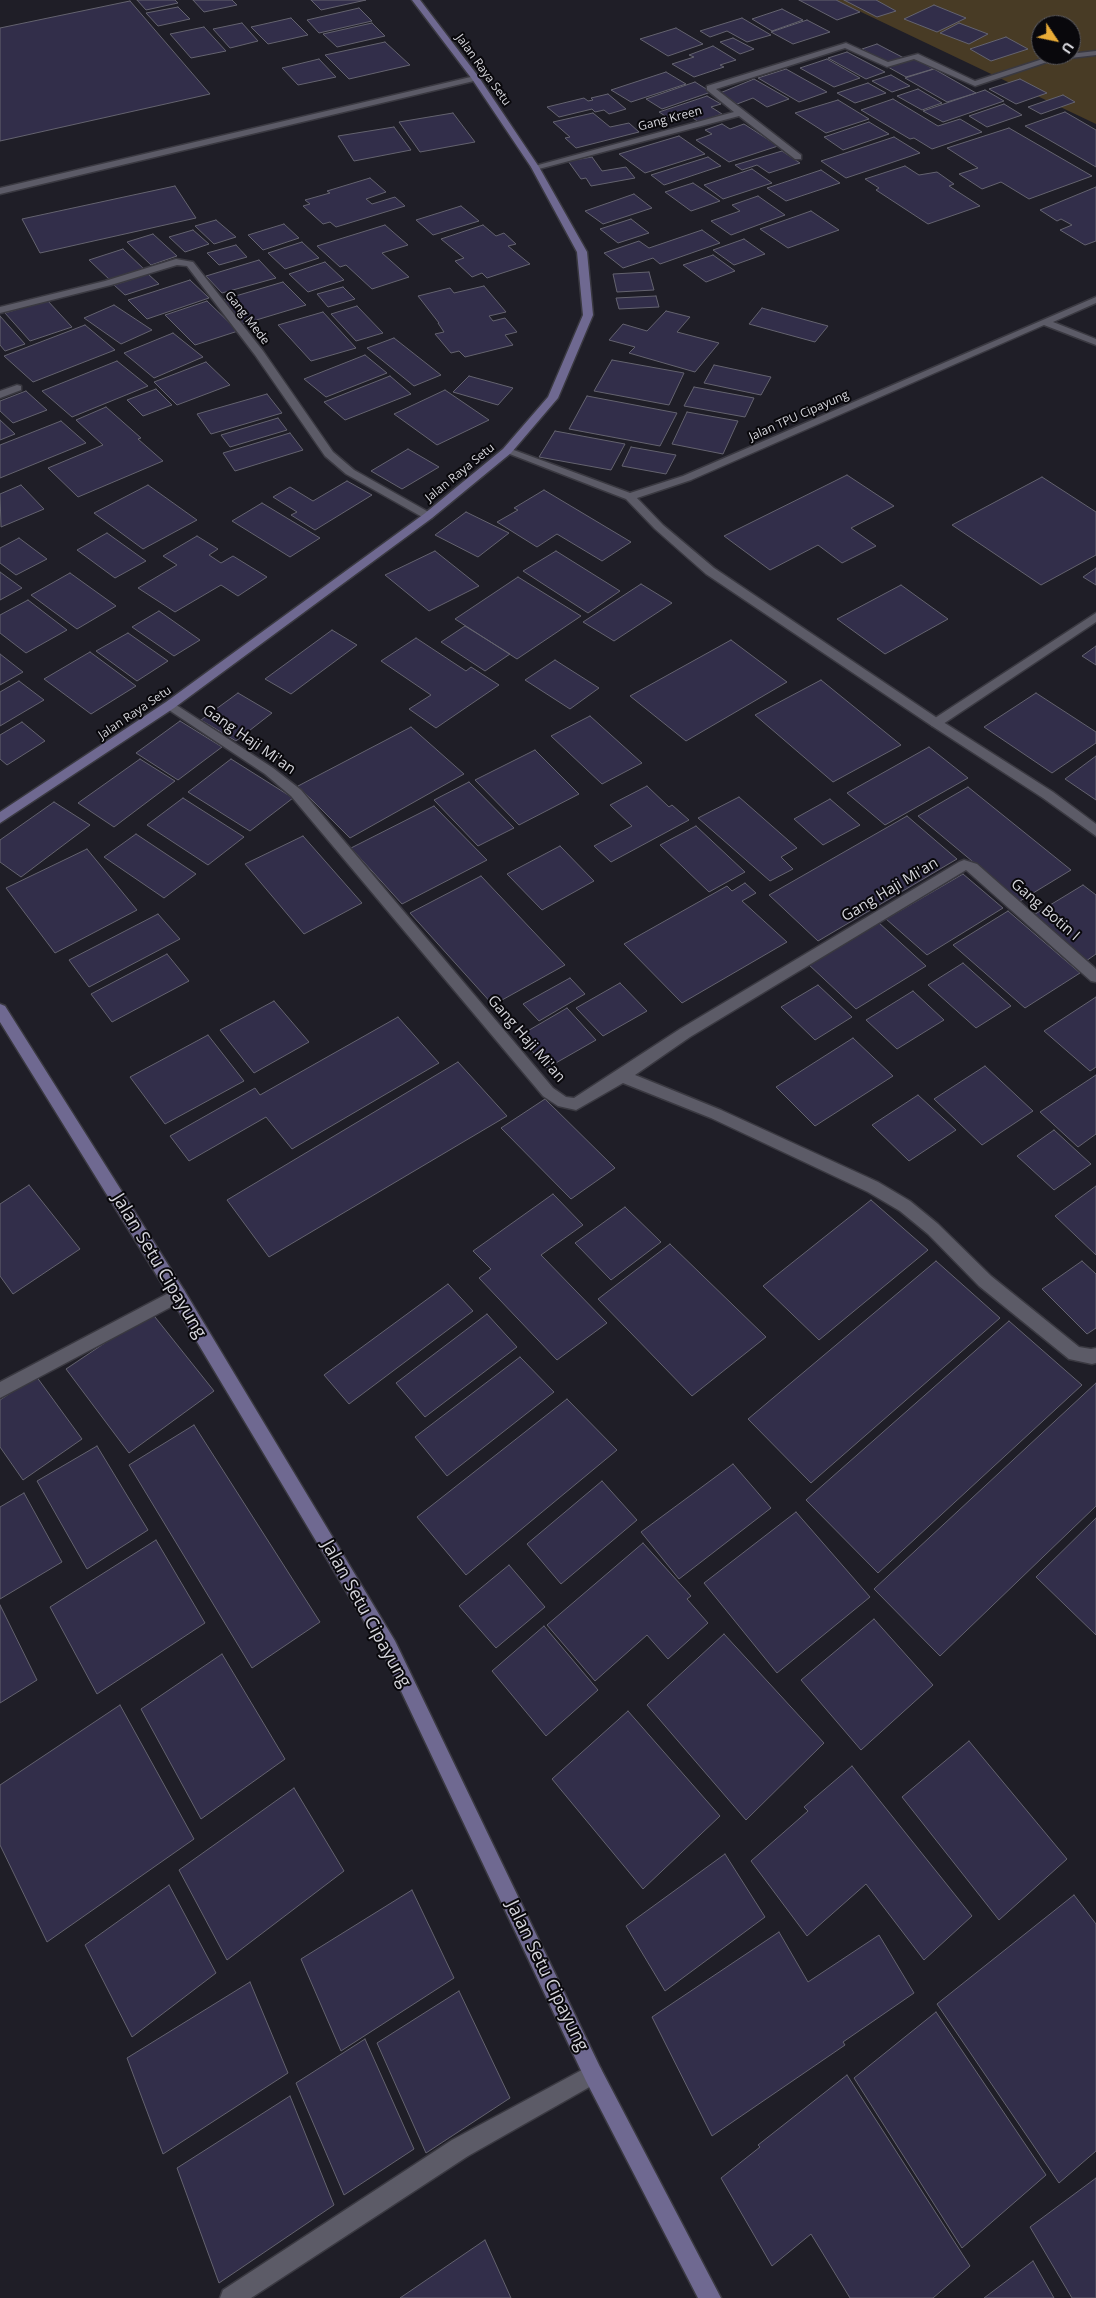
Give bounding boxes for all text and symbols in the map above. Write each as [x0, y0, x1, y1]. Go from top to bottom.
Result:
north arrow [1031, 15, 1081, 65]
street label: Jalan Raya Setu [452, 31, 514, 109]
text: U [1057, 38, 1079, 58]
street label: Gang Kreen [637, 104, 703, 134]
street label: Gang Mede [222, 288, 272, 348]
street label: Jalan TPU Cipayung [747, 388, 851, 444]
street label: Jalan Raya Setu [422, 441, 498, 505]
street label: Jalan Raya Setu [96, 683, 174, 743]
street label: Gang Haji Mi'an [199, 701, 299, 779]
street label: Gang Haji Mi'an [838, 854, 942, 926]
street label: Gang Botin I [1007, 875, 1083, 945]
street label: Gang Haji Mi'an [483, 992, 569, 1086]
street label: Jalan Setu Cipayung [107, 1190, 211, 1342]
street label: Jalan Setu Cipayung [317, 1537, 415, 1691]
street label: Jalan Setu Cipayung [501, 1897, 593, 2055]

